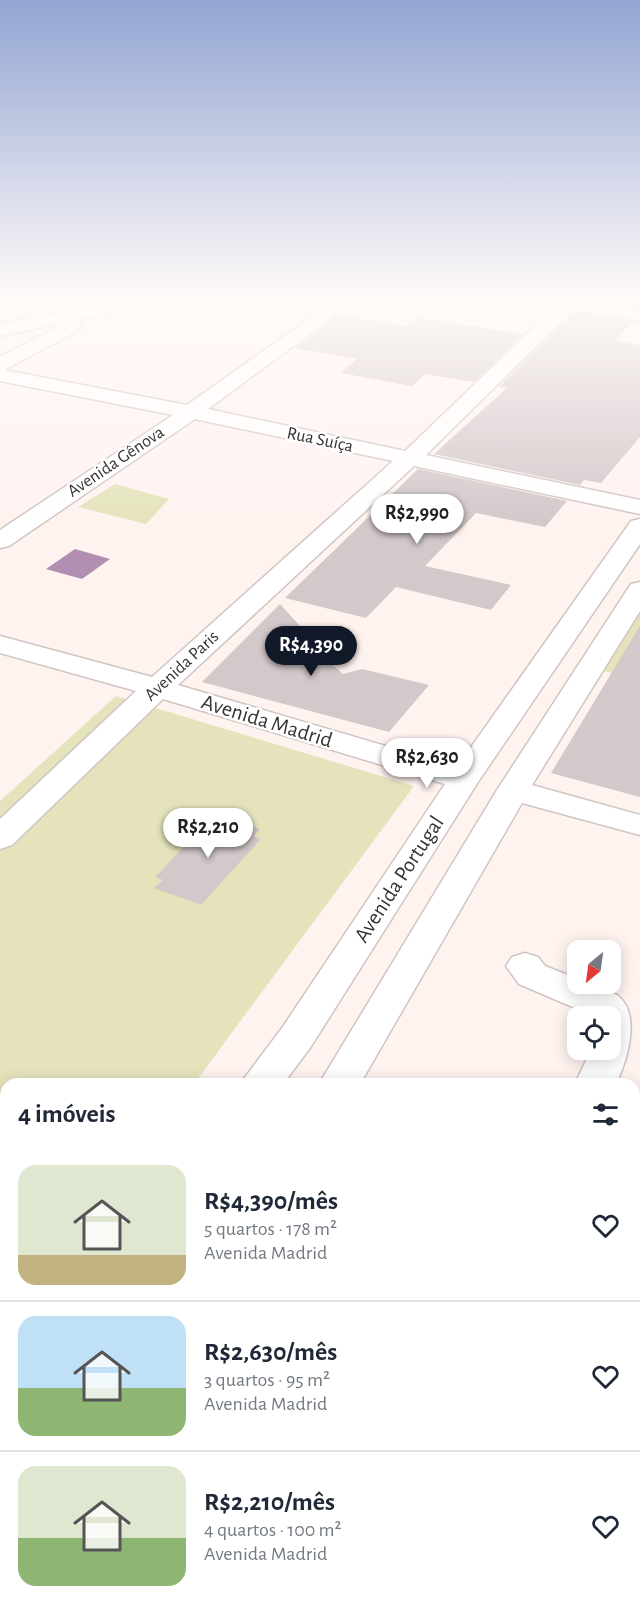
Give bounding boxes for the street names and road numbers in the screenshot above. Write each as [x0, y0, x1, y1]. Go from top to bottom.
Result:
street label: Avenida Gênova [64, 423, 168, 501]
street label: Rua Suíça [285, 424, 355, 456]
street label: Avenida Paris [142, 627, 222, 705]
street label: Avenida Madrid [199, 691, 335, 751]
street label: Avenida Portugal [350, 812, 448, 946]

